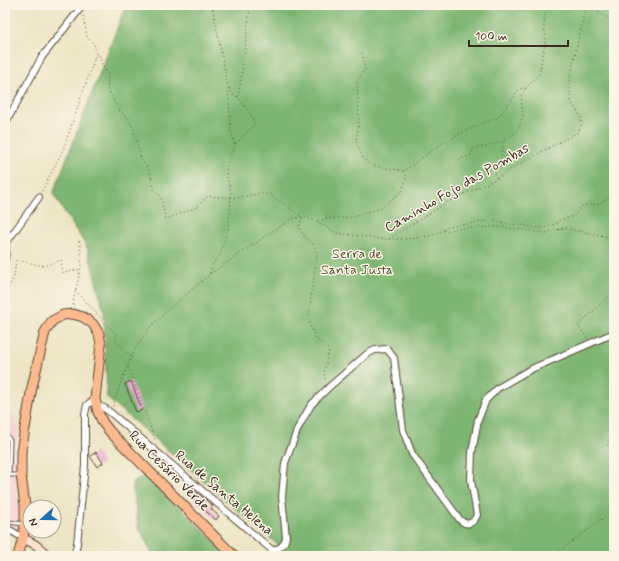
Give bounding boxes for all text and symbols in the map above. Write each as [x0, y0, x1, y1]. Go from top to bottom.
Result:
scale bar [469, 22, 568, 48]
text: 100 m [475, 29, 507, 45]
street label: Caminho Fojo das Pombas [381, 139, 533, 237]
park label: Serra de Santa Justa [321, 245, 393, 279]
street label: Rua Cesário Verde [125, 427, 213, 515]
street label: Rua de Santa Helena [171, 447, 277, 540]
north arrow [22, 499, 62, 539]
text: N [26, 516, 41, 528]

